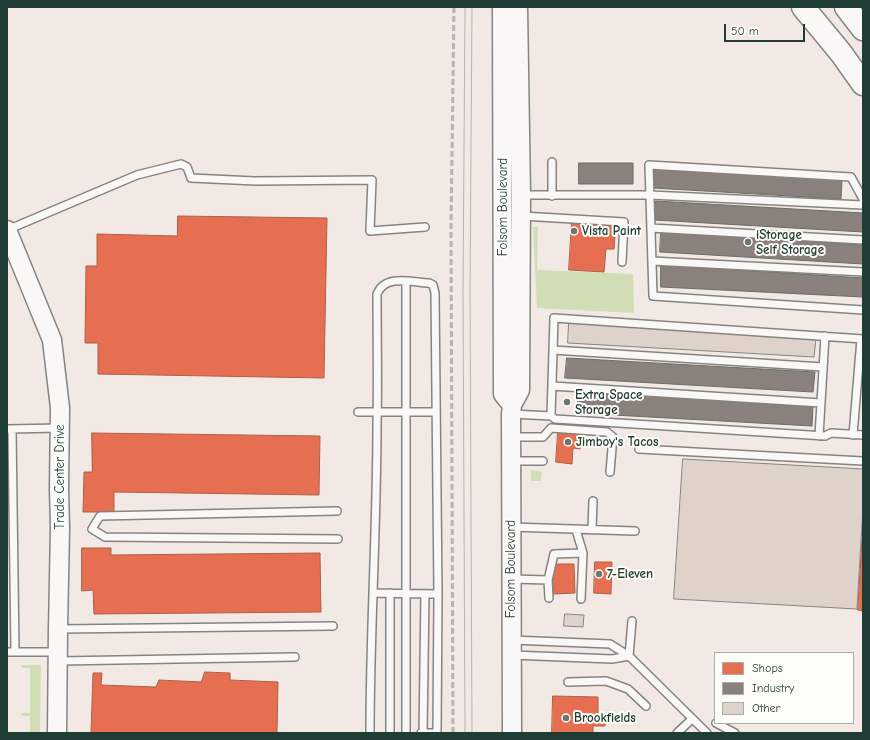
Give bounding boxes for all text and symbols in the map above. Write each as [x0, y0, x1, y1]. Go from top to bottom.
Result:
scale bar [726, 16, 807, 42]
text: 50 m [731, 24, 759, 38]
street label: Folsom Boulevard [495, 158, 511, 256]
place label: Vista Paint [582, 223, 641, 239]
marker: Vista Paint [569, 226, 579, 236]
place label: iStorage Self Storage [756, 227, 824, 258]
marker: iStorage Self Storage [743, 237, 753, 247]
place label: Extra Space Storage [575, 387, 642, 418]
marker: Extra Space Storage [562, 397, 572, 407]
street label: Trade Center Drive [52, 424, 68, 530]
place label: Jimboy's Tacos [576, 434, 659, 450]
marker: Jimboy's Tacos [563, 437, 573, 447]
street label: Folsom Boulevard [503, 520, 519, 618]
place label: 7-Eleven [607, 566, 653, 582]
marker: 7-Eleven [594, 569, 604, 579]
legend [714, 652, 854, 724]
text: Shops [752, 661, 783, 675]
text: Industry [752, 681, 794, 695]
text: Other [752, 701, 780, 715]
place label: Brookfields [574, 710, 636, 726]
marker: Brookfields [561, 713, 571, 723]

